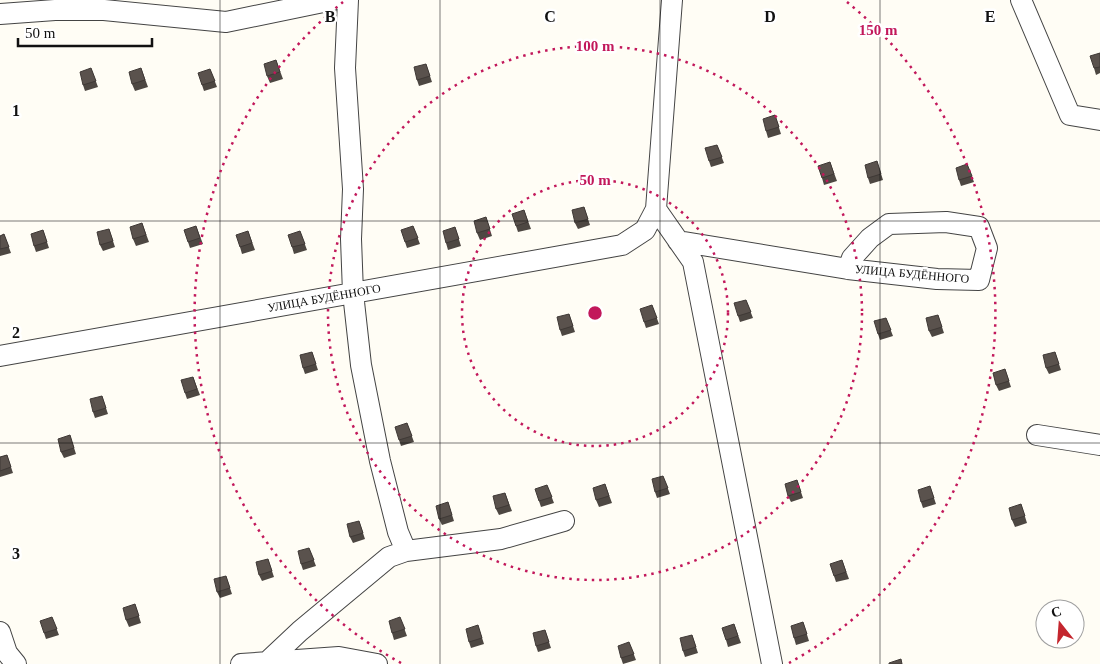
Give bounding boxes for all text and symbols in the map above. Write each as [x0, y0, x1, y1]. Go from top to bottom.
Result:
text: B [325, 8, 336, 25]
text: C [544, 8, 556, 25]
text: D [764, 8, 776, 25]
text: E [985, 8, 995, 25]
scale bar [18, 15, 151, 47]
text: 150 m [859, 22, 898, 38]
text: 50 m [25, 25, 56, 41]
text: 100 m [576, 38, 615, 54]
text: 1 [12, 102, 20, 119]
text: 50 m [579, 172, 611, 188]
street label: УЛИЦА БУДЁННОГО [854, 262, 970, 286]
street label: УЛИЦА БУДЁННОГО [266, 281, 382, 315]
centre of rings [586, 304, 604, 322]
text: 2 [12, 324, 20, 341]
text: 3 [12, 545, 20, 562]
north arrow [1035, 599, 1085, 649]
text: С [1049, 603, 1063, 621]

